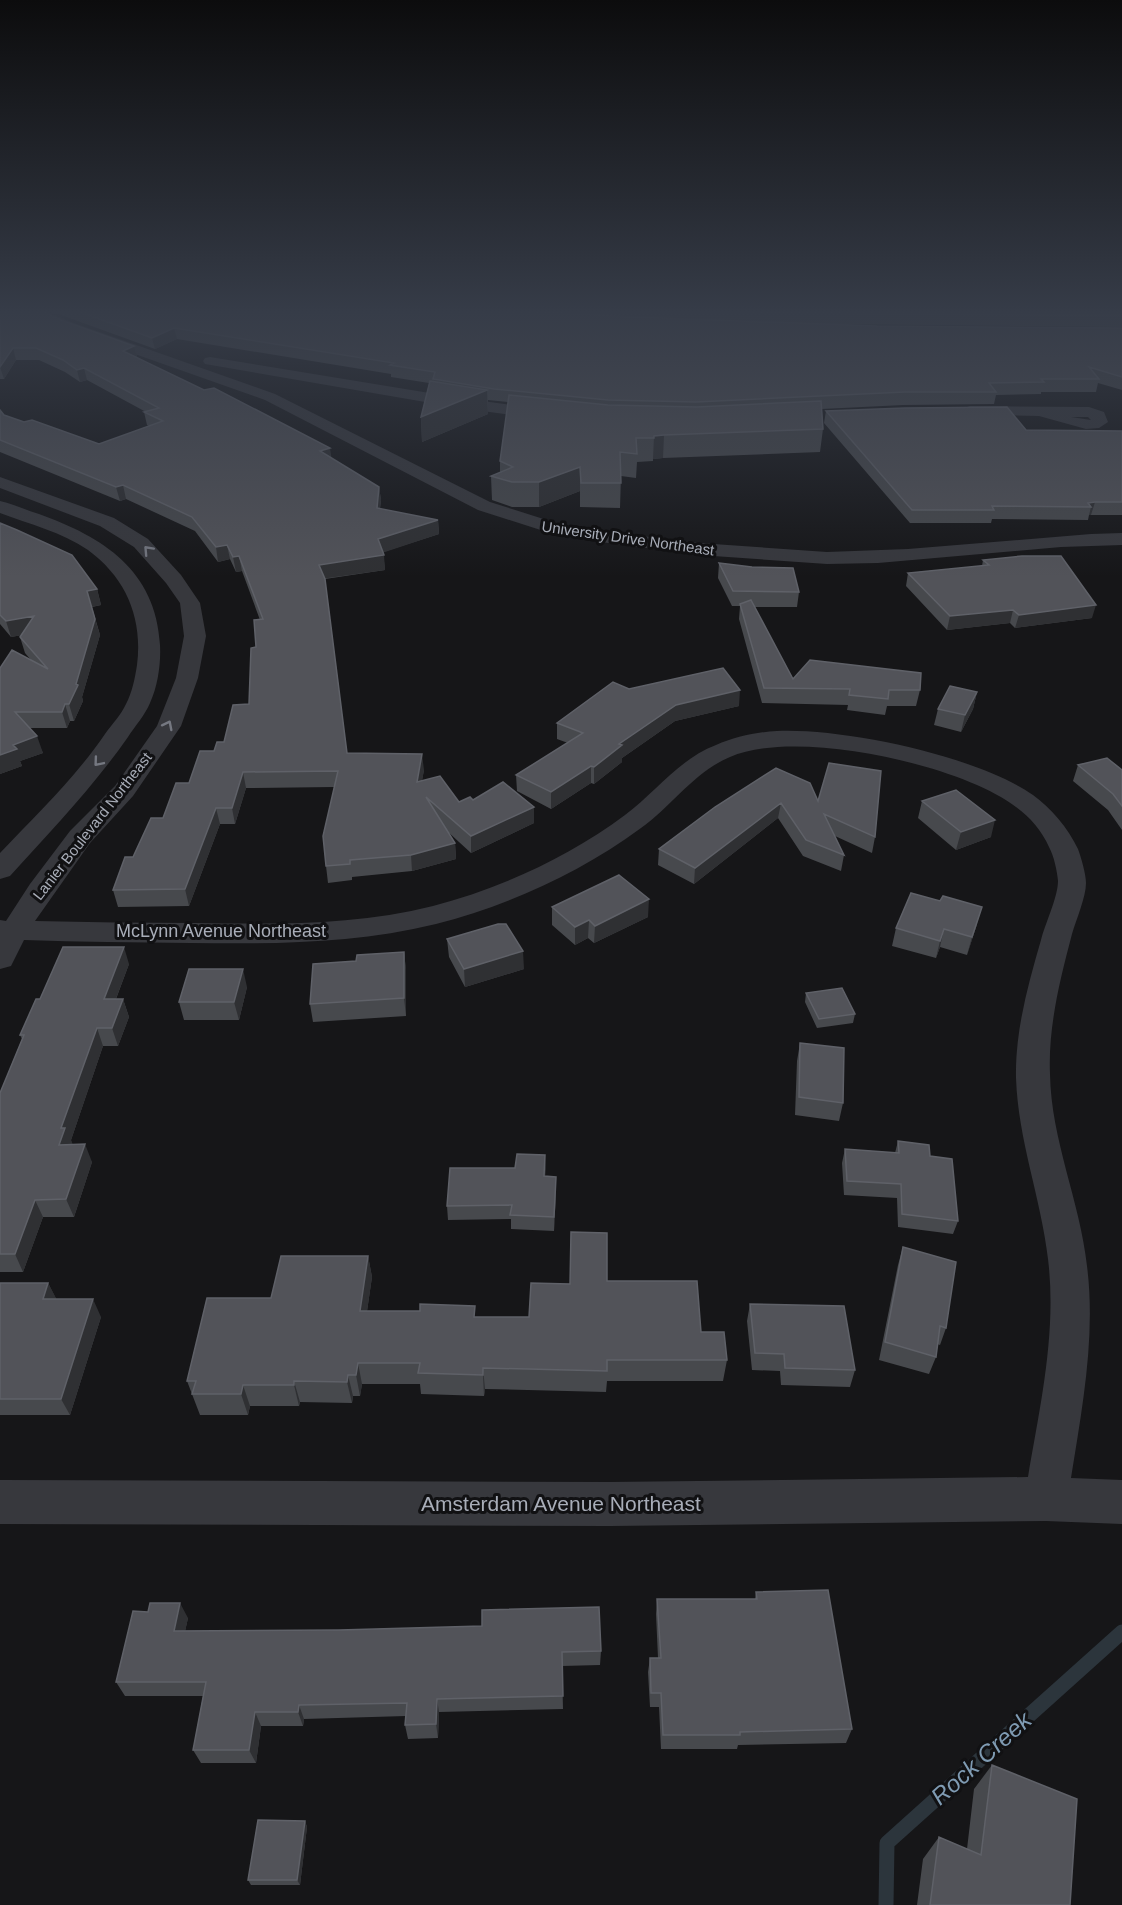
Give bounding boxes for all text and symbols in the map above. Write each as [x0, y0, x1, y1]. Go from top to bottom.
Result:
street label: University Drive Northeast [541, 517, 716, 559]
one-way arrow [144, 547, 155, 558]
one-way arrow [161, 720, 173, 731]
street label: Lanier Boulevard Northeast [29, 748, 155, 903]
one-way arrow [94, 755, 105, 766]
street label: McLynn Avenue Northeast [116, 921, 326, 941]
street label: Amsterdam Avenue Northeast [421, 1492, 701, 1515]
water label: Rock Creek [925, 1705, 1038, 1810]

